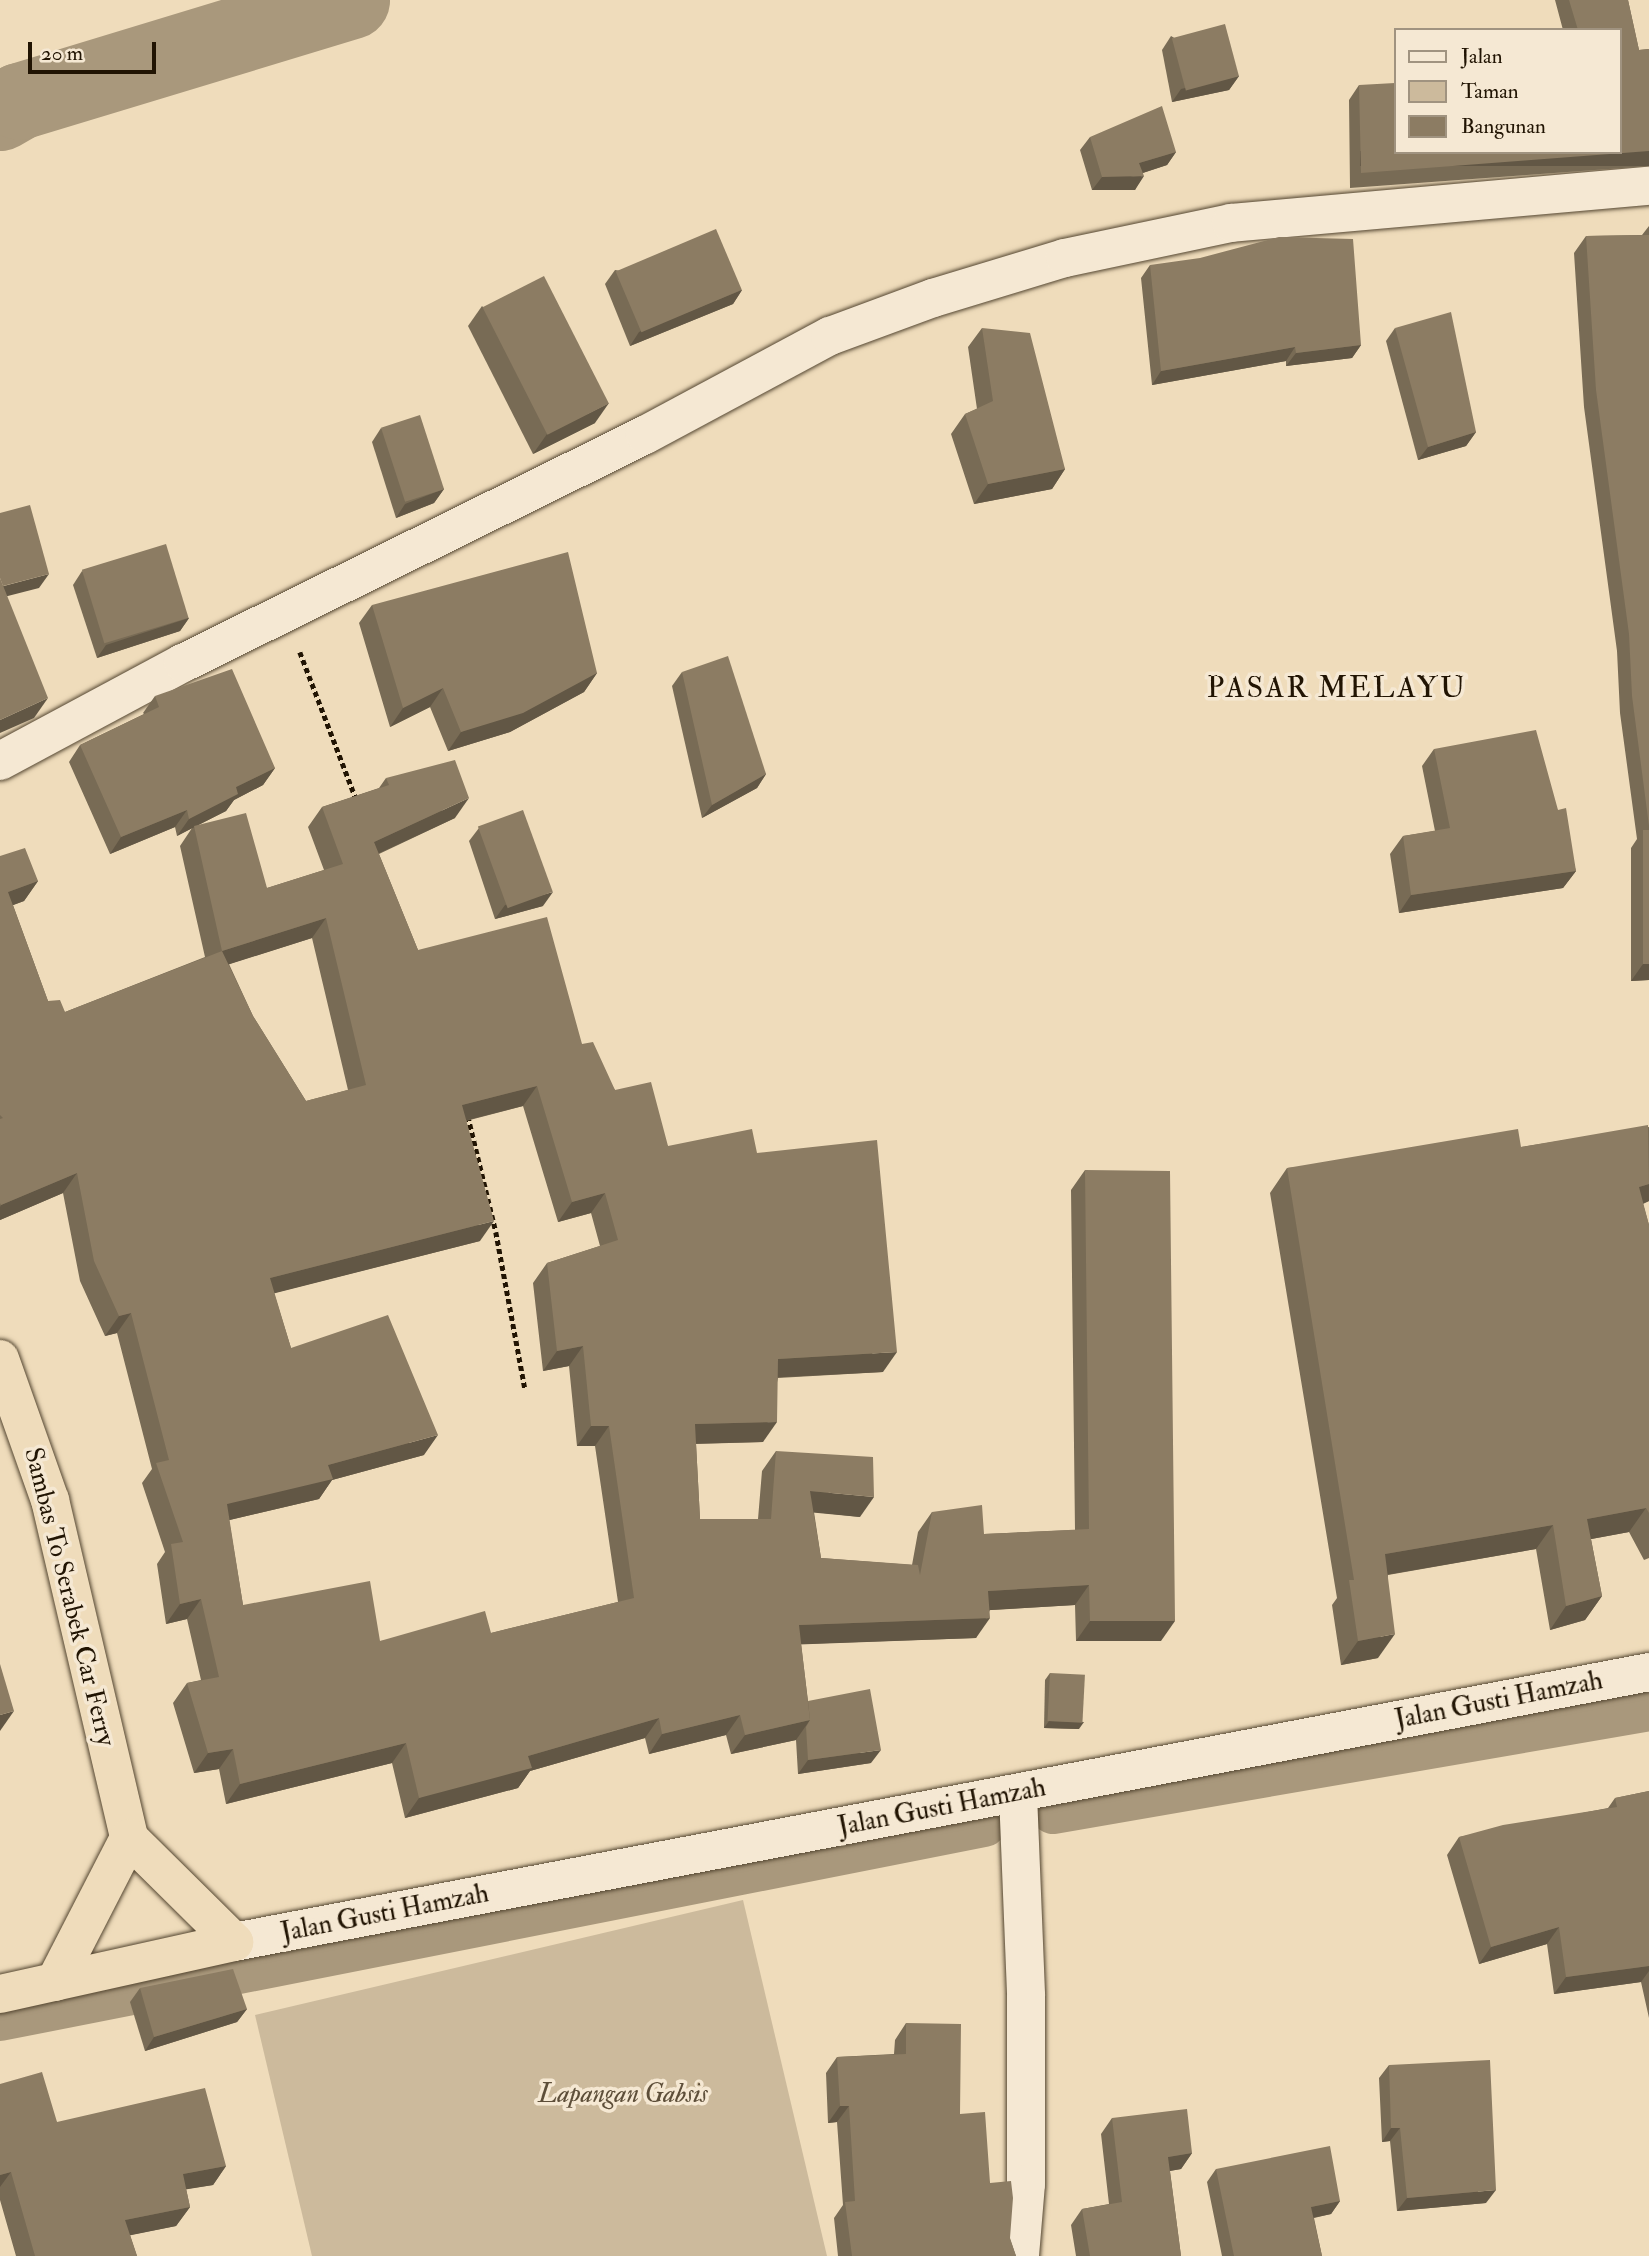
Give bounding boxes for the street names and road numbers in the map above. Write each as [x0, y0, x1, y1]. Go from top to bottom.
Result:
street label: Sambas To Serabek Car Ferry [17, 1445, 121, 1749]
street label: Jalan Gusti Hamzah [1392, 1666, 1606, 1736]
street label: Jalan Gusti Hamzah [835, 1773, 1049, 1843]
street label: Jalan Gusti Hamzah [278, 1879, 492, 1949]

